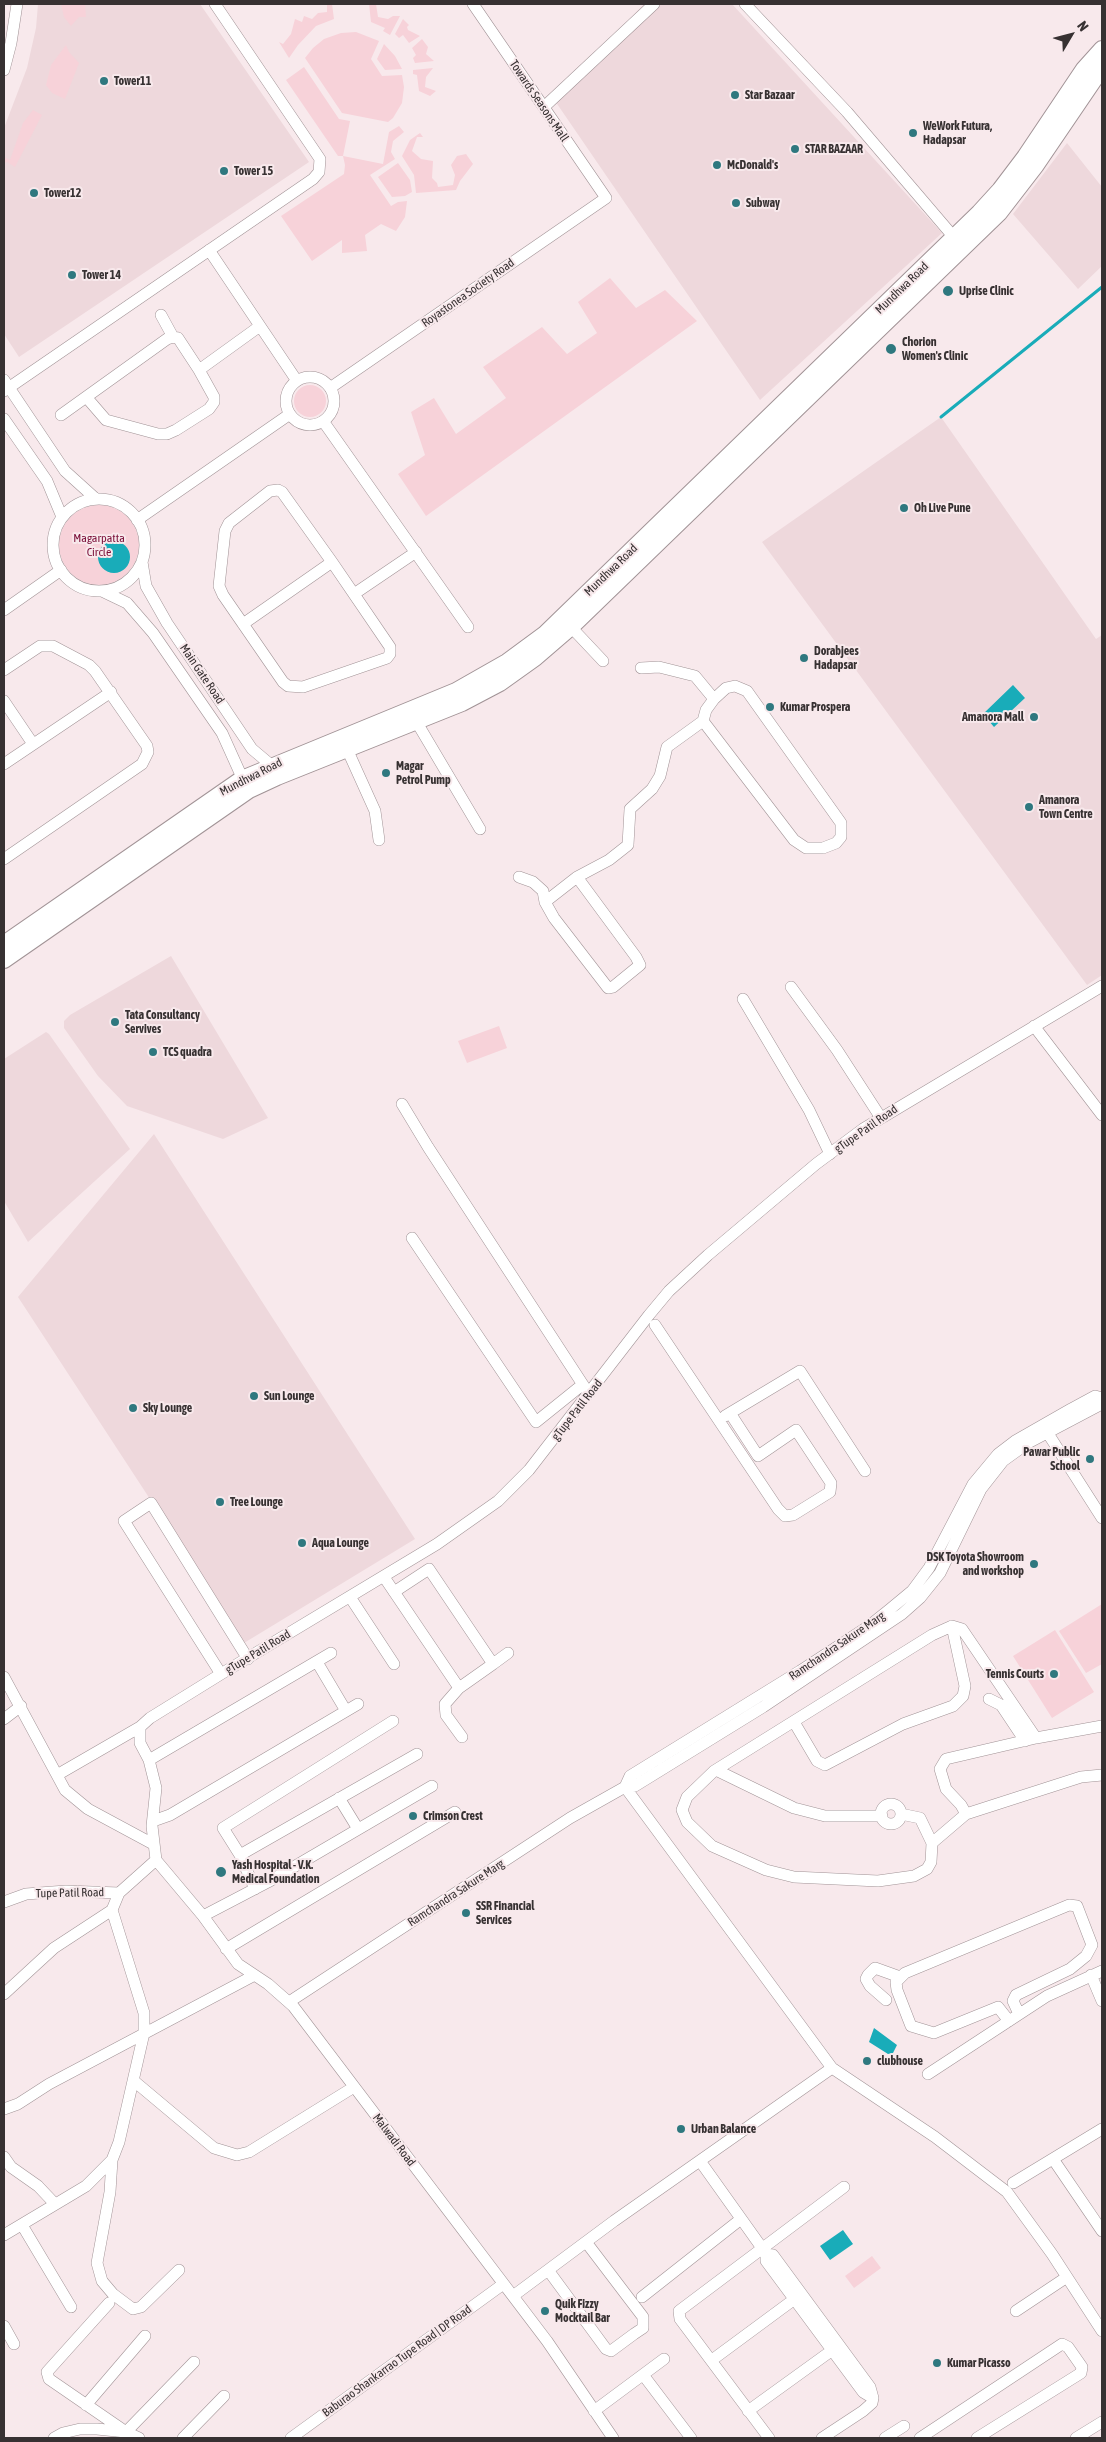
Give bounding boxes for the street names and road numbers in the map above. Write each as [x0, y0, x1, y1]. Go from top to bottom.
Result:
street label: Towards Seasons Mall [506, 57, 572, 145]
street label: Royastonea Society Road [419, 256, 517, 330]
street label: Mundhwa Road [872, 259, 932, 317]
street label: Mundhwa Road [581, 541, 641, 599]
street label: Main Gate Road [177, 641, 227, 707]
street label: Mundhwa Road [217, 755, 285, 799]
street label: gTupe Patil Road [832, 1102, 900, 1156]
street label: gTupe Patil Road [549, 1377, 605, 1443]
street label: Ramchandra Sakure Marg [786, 1609, 888, 1683]
street label: gTupe Patil Road [223, 1627, 293, 1677]
street label: Ramchandra Sakure Marg [405, 1856, 507, 1930]
street label: Tupe Patil Road [36, 1885, 104, 1901]
street label: Malwadi Road [370, 2111, 418, 2169]
street label: Baburao Shankarrao Tupe Road | DP Road [320, 2302, 474, 2420]

